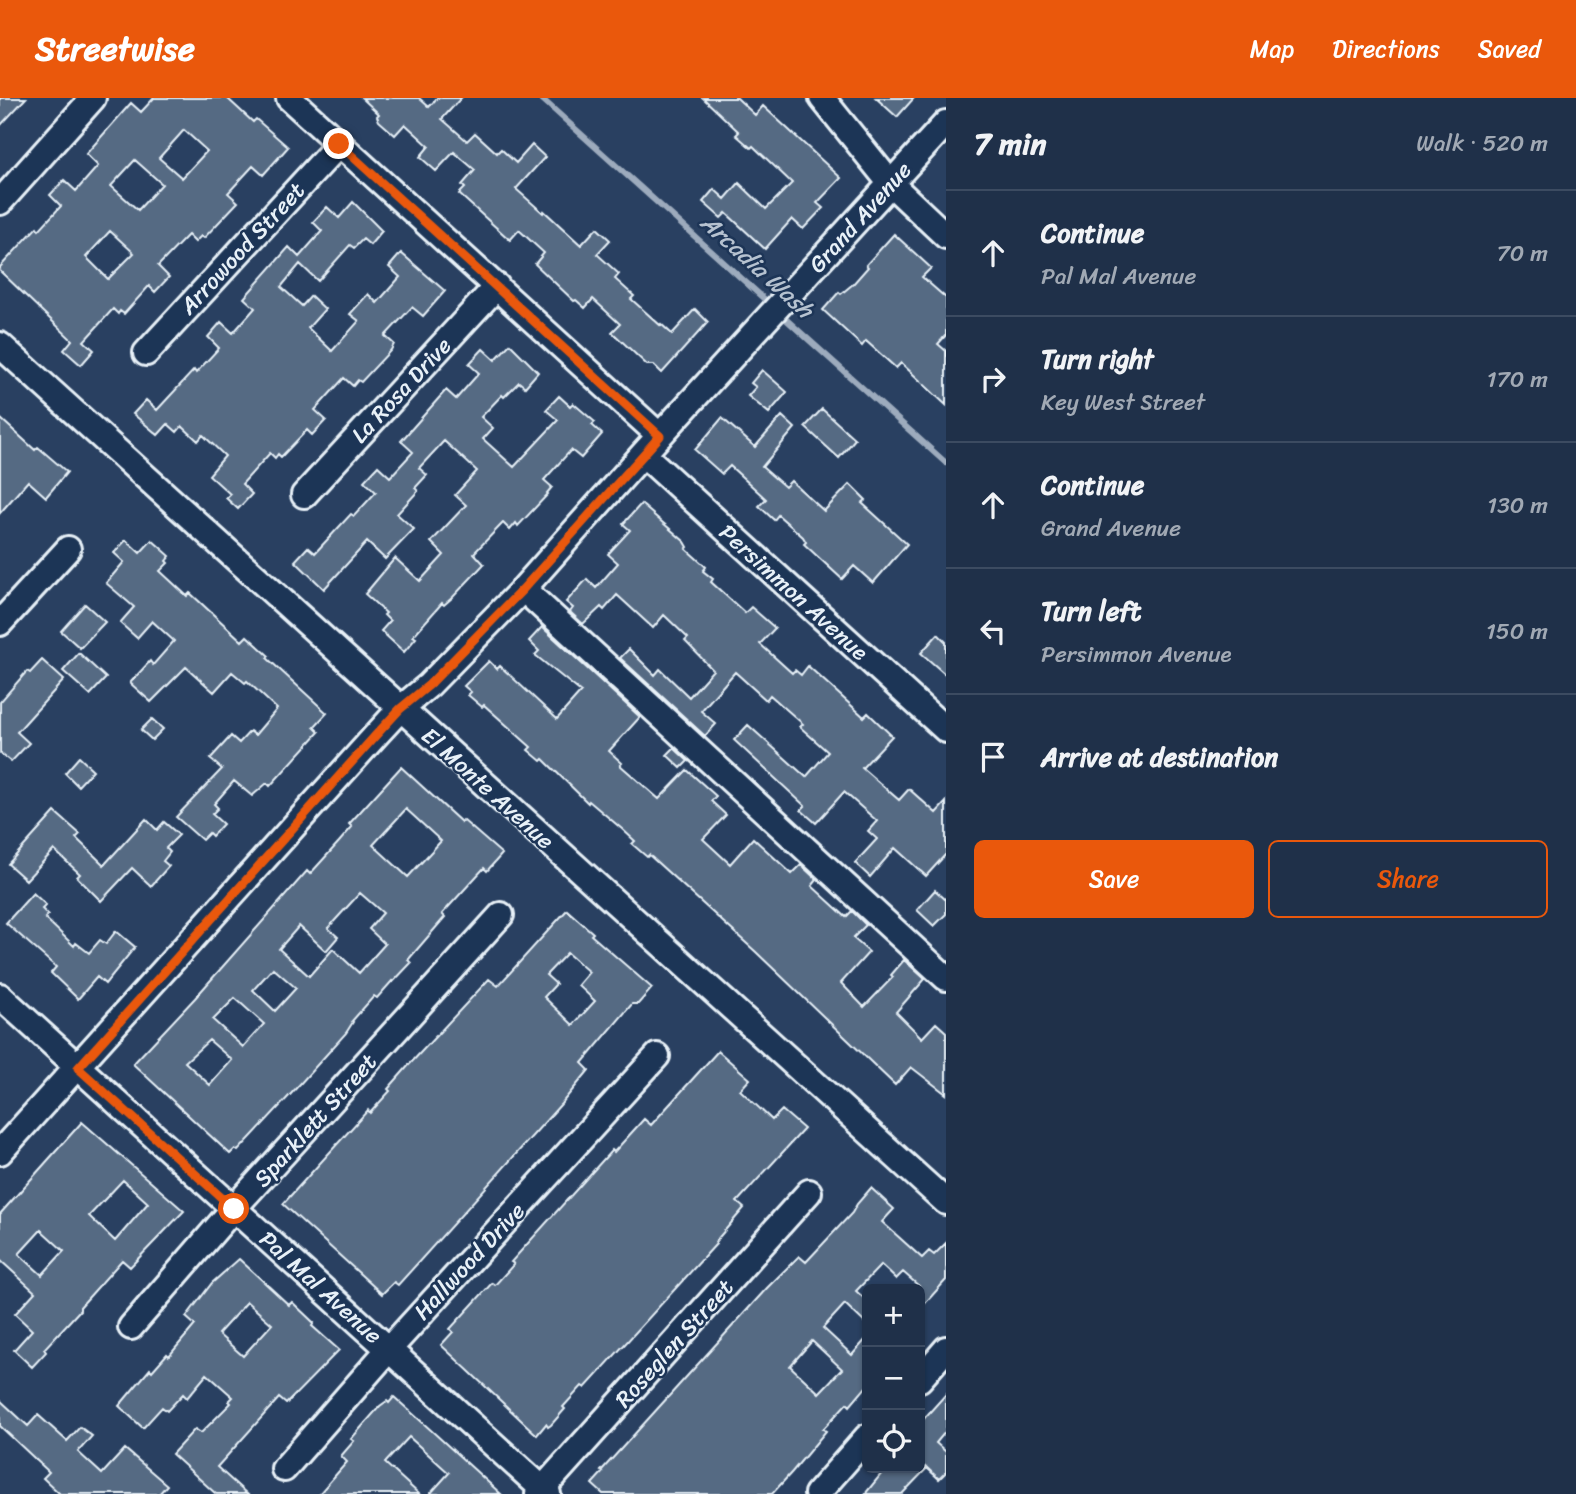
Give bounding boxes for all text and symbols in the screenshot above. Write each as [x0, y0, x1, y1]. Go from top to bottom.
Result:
text: Streetwise [35, 20, 195, 78]
text: Map [1250, 28, 1294, 70]
text: Directions [1332, 28, 1440, 70]
text: Saved [1478, 28, 1541, 70]
text: 7 min [974, 117, 1046, 171]
text: Walk · 520 m [1416, 123, 1548, 164]
route end [323, 128, 354, 159]
street label: Grand Avenue [798, 151, 923, 283]
street label: Arrowood Street [169, 172, 315, 325]
water label: Arcadia Wash [690, 202, 825, 331]
text: Continue [1041, 210, 1144, 256]
text: 70 m [1497, 233, 1548, 274]
icon: ahead [974, 234, 1012, 272]
text: Pal Mal Avenue [1041, 256, 1196, 297]
street label: La Rosa Drive [341, 327, 462, 453]
text: Turn right [1041, 336, 1154, 382]
text: 170 m [1487, 359, 1548, 400]
icon: right [974, 360, 1012, 398]
text: Key West Street [1041, 382, 1205, 423]
text: Continue [1041, 462, 1144, 508]
text: 130 m [1487, 485, 1548, 526]
icon: ahead [974, 486, 1012, 524]
text: Grand Avenue [1041, 508, 1181, 549]
street label: Persimmon Avenue [709, 513, 878, 671]
text: Turn left [1041, 588, 1141, 634]
text: 150 m [1486, 611, 1548, 652]
icon: left [974, 612, 1012, 650]
text: Persimmon Avenue [1041, 634, 1232, 675]
street label: El Monte Avenue [411, 717, 564, 860]
text: Arrive at destination [1041, 734, 1278, 780]
icon: arrive [974, 738, 1012, 776]
button: Save [974, 840, 1254, 918]
button: Share [1268, 840, 1548, 918]
street label: Sparklett Street [243, 1043, 387, 1197]
street label: Hallwood Drive [403, 1192, 536, 1330]
route start [218, 1193, 249, 1224]
street label: Pal Mal Avenue [249, 1220, 392, 1355]
street label: Roseglen Street [604, 1269, 744, 1418]
map controls [862, 1284, 925, 1473]
button: + [862, 1284, 925, 1347]
button: − [862, 1347, 925, 1410]
button: locate [862, 1410, 925, 1473]

